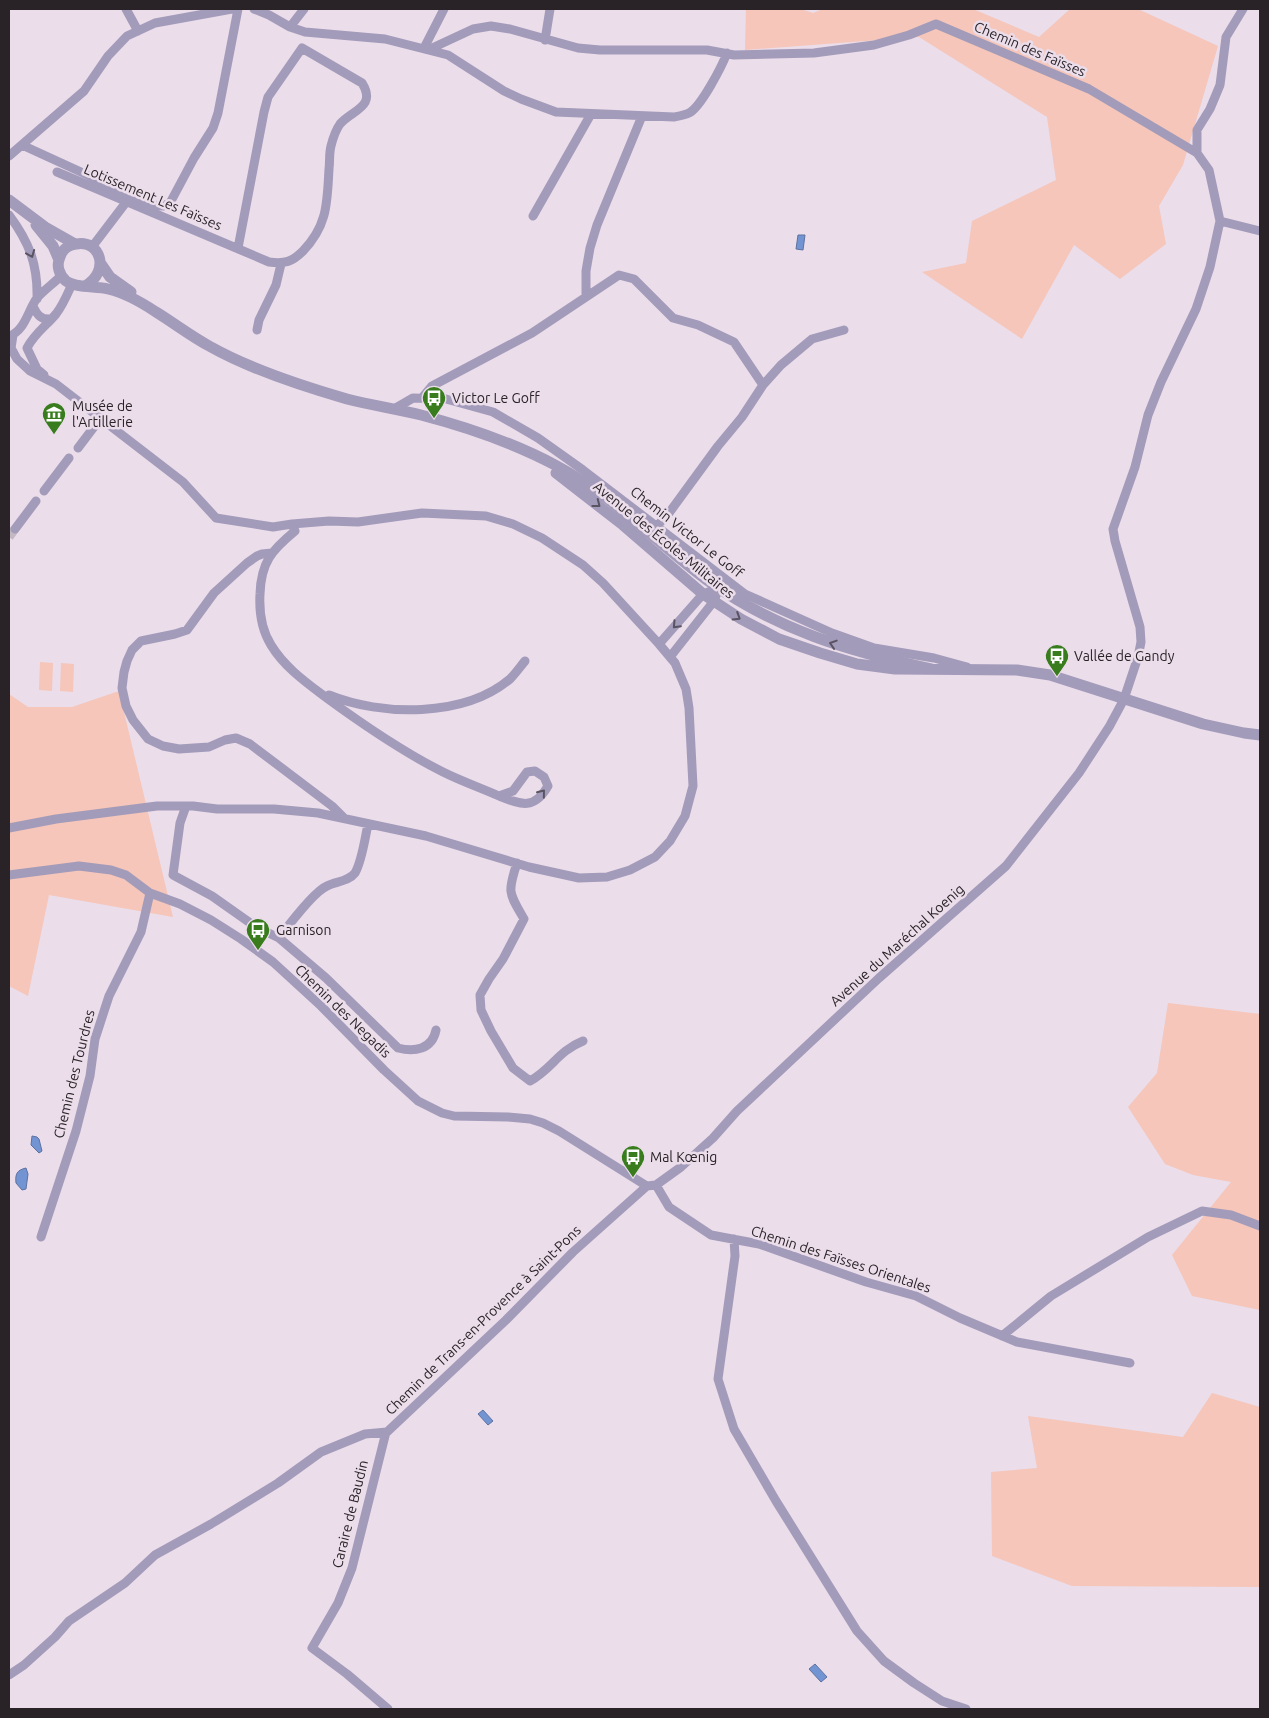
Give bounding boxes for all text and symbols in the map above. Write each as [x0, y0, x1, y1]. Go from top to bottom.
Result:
street label: Chemin des Faïsses [972, 18, 1088, 80]
street label: Lotissement Les Faïsses [82, 161, 224, 233]
one-way arrow [25, 249, 36, 258]
bus stop icon: Victor Le Goff [421, 385, 447, 419]
place label: Victor Le Goff [452, 390, 540, 406]
place label: Musée de l'Artillerie [72, 398, 133, 430]
museum icon: Musée de l'Artillerie [41, 401, 67, 435]
street label: Avenue des Écoles Militaires [590, 477, 738, 602]
street label: Chemin Victor Le Goff [627, 483, 747, 581]
one-way arrow [591, 499, 600, 507]
one-way arrow [732, 610, 741, 620]
one-way arrow [673, 619, 682, 628]
one-way arrow [829, 639, 838, 649]
bus stop icon: Vallée de Gandy [1044, 643, 1070, 677]
place label: Vallée de Gandy [1074, 648, 1175, 664]
one-way arrow [537, 790, 546, 799]
street label: Avenue du Maréchal Koenig [827, 881, 967, 1009]
bus stop icon: Garnison [245, 917, 271, 951]
place label: Garnison [276, 922, 331, 938]
street label: Chemin des Negadis [292, 961, 394, 1061]
street label: Chemin des Tourdres [50, 1008, 98, 1140]
bus stop icon: Mal Kœnig [620, 1144, 646, 1178]
place label: Mal Kœnig [650, 1149, 717, 1165]
street label: Chemin de Trans-en-Provence à Saint-Pons [382, 1222, 584, 1418]
street label: Chemin des Faïsses Orientales [749, 1222, 933, 1296]
street label: Caraire de Baudin [329, 1458, 371, 1570]

